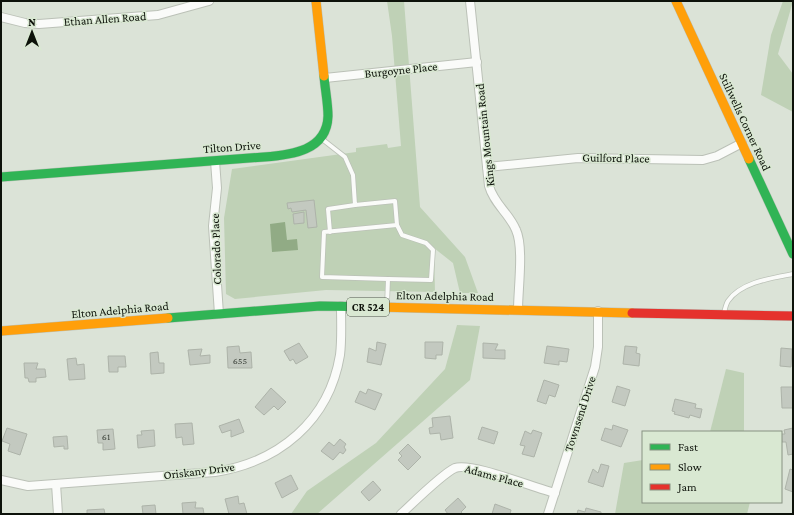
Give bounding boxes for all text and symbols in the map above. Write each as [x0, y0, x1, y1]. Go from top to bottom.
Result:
street label: Ethan Allen Road [63, 9, 147, 29]
north arrow [12, 12, 52, 52]
text: N [28, 16, 36, 28]
street label: Burgoyne Place [364, 59, 438, 81]
street label: Stillwells Corner Road [716, 71, 774, 174]
street label: Kings Mountain Road [473, 82, 497, 187]
street label: Tilton Drive [203, 138, 261, 156]
street label: Guilford Place [582, 150, 650, 166]
street label: Colorado Place [208, 213, 224, 285]
street label: Elton Adelphia Road [396, 288, 495, 304]
road number: CR 524 [347, 298, 389, 316]
street label: Elton Adelphia Road [71, 299, 170, 321]
house number: 655 [233, 355, 247, 366]
street label: Townsend Drive [561, 375, 599, 453]
house number: 61 [102, 431, 110, 442]
legend [642, 431, 782, 503]
text: Fast [678, 440, 699, 454]
street label: Oriskany Drive [163, 460, 235, 482]
text: Slow [678, 460, 702, 474]
street label: Adams Place [463, 461, 525, 491]
text: Jam [677, 480, 697, 494]

